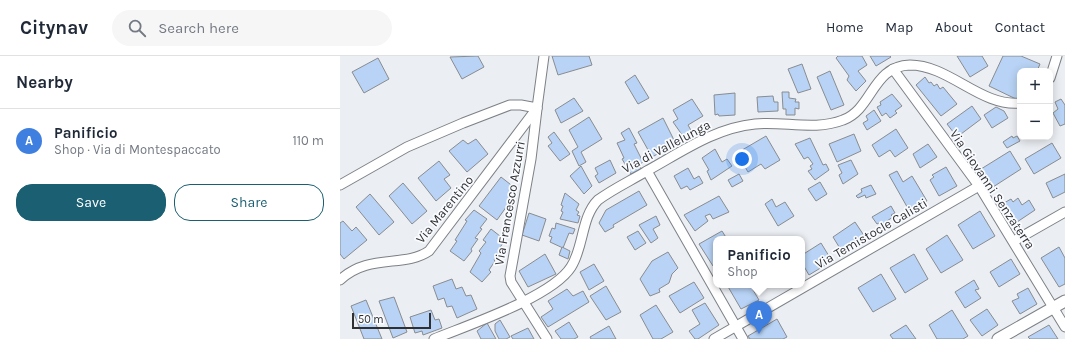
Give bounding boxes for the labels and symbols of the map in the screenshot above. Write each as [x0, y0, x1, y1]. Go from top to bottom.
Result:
street label: Via di Vallelunga [619, 117, 713, 176]
street label: Via Giovanni Senzaterra [947, 127, 1038, 252]
street label: Via Francesco Azzurri [491, 140, 528, 266]
your location [732, 149, 752, 169]
street label: Via Marentino [413, 173, 476, 246]
street label: Via Temistocle Calisti [813, 195, 930, 272]
pin: A [746, 301, 772, 334]
scale bar [352, 311, 431, 330]

